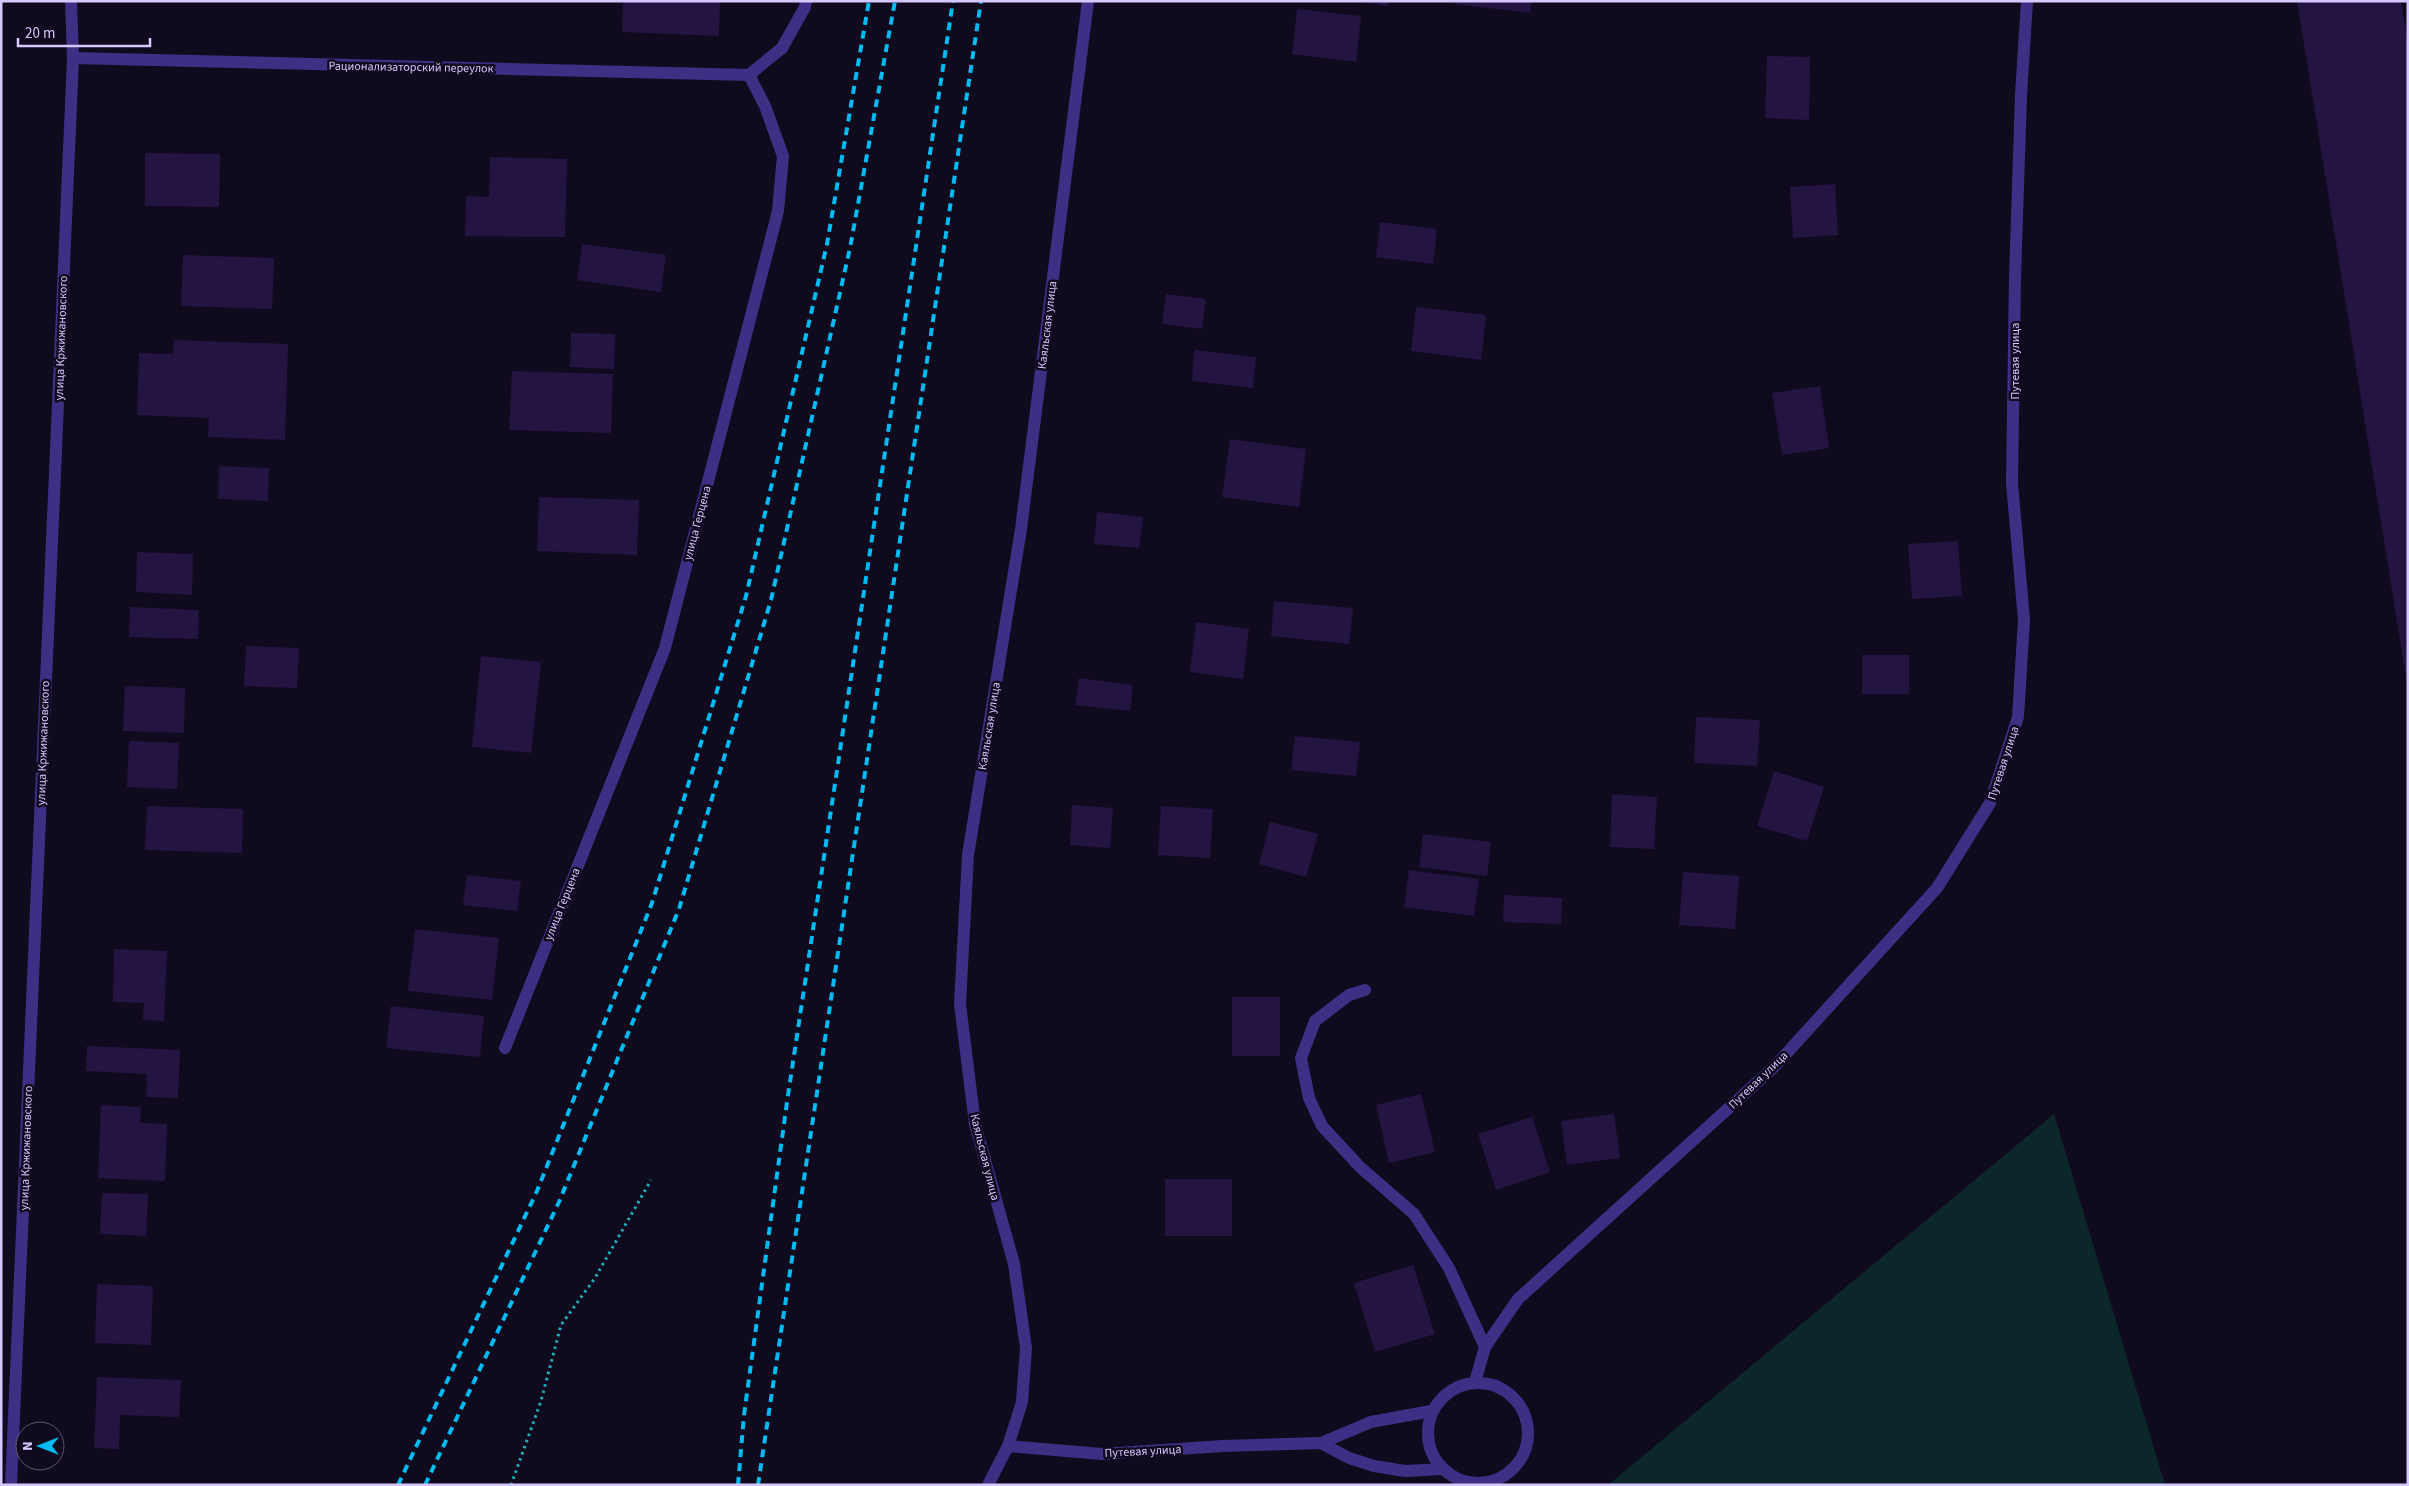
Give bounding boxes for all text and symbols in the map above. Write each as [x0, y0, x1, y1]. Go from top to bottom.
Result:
scale bar [18, 15, 150, 47]
text: 20 m [25, 23, 55, 44]
street label: Рационализаторский переулок [328, 58, 494, 77]
street label: улица Кржижановского [51, 275, 72, 401]
street label: Каяльская улица [1034, 280, 1061, 370]
street label: Путевая улица [2007, 323, 2024, 399]
street label: улица Герцена [679, 484, 716, 562]
street label: улица Кржижановского [33, 680, 54, 806]
street label: Каяльская улица [974, 681, 1005, 771]
street label: Путевая улица [1984, 724, 2023, 802]
street label: улица Герцена [540, 865, 585, 943]
street label: Путевая улица [1725, 1048, 1792, 1113]
street label: улица Кржижановского [16, 1085, 37, 1211]
street label: Каяльская улица [966, 1112, 1004, 1202]
north arrow [15, 1421, 65, 1471]
text: N [18, 1441, 38, 1451]
street label: Путевая улица [1104, 1441, 1182, 1462]

